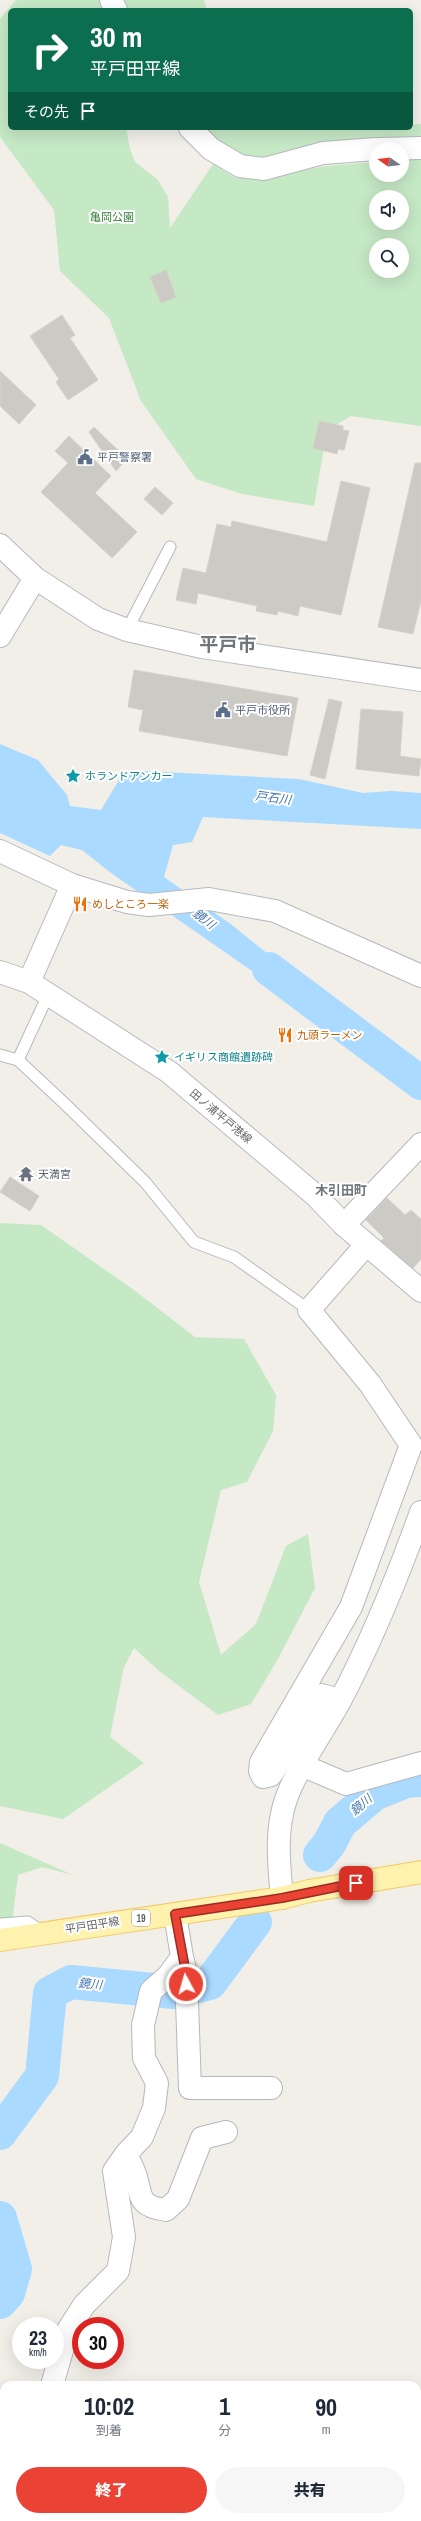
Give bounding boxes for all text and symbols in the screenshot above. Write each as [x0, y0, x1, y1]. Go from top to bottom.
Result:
text: 30 m [90, 18, 142, 56]
icon: right [24, 24, 76, 76]
text: 平戸田平線 [90, 56, 180, 81]
icon: arrive [77, 100, 99, 122]
text: その先 [24, 101, 69, 122]
north arrow [369, 142, 409, 182]
map controls [369, 142, 409, 278]
button: sound [369, 190, 409, 230]
park label: 亀岡公園 [90, 210, 134, 224]
button: search [369, 238, 409, 278]
public building icon: 平戸警察署 [76, 448, 94, 466]
place label: 平戸警察署 [97, 450, 152, 464]
district label: 平戸市 [199, 631, 257, 657]
public building icon: 平戸市役所 [214, 701, 232, 719]
place label: 平戸市役所 [235, 703, 291, 717]
place icon: ホランドアンカー [64, 767, 82, 785]
place label: ホランドアンカー [85, 769, 173, 783]
water label: 戸石川 [254, 788, 294, 808]
restaurant icon: めしところ一楽 [71, 895, 89, 913]
place label: めしところ一楽 [92, 897, 169, 911]
water label: 鏡川 [190, 905, 220, 934]
restaurant icon: 九頭ラーメン [276, 1026, 294, 1044]
place label: 九頭ラーメン [297, 1028, 363, 1042]
place icon: イギリス商館遺跡碑 [153, 1048, 171, 1066]
place label: イギリス商館遺跡碑 [174, 1050, 273, 1064]
street label: 田ノ浦平戸港線 [187, 1086, 255, 1146]
temple icon: 天満宮 [17, 1165, 35, 1183]
place label: 天満宮 [38, 1167, 71, 1181]
district label: 木引田町 [315, 1182, 367, 1199]
water label: 鏡川 [347, 1790, 377, 1819]
pin [339, 1866, 373, 1900]
icon: arrive [345, 1872, 367, 1894]
road number: 19 [132, 1910, 150, 1926]
street label: 平戸田平線 [64, 1914, 120, 1936]
position arrow [165, 1963, 207, 2005]
water label: 鏡川 [77, 1975, 105, 1993]
speed limit sign: 30 [72, 2317, 124, 2369]
text: 23 [29, 2324, 47, 2351]
text: km/h [29, 2346, 47, 2359]
text: 10:02 [84, 2390, 134, 2422]
text: 1 [219, 2390, 230, 2422]
text: 90 [315, 2391, 337, 2423]
text: m [322, 2421, 331, 2438]
text: 到着 [96, 2422, 122, 2439]
text: 分 [218, 2422, 231, 2439]
button: 終了 [16, 2467, 207, 2513]
button: 共有 [215, 2467, 405, 2513]

